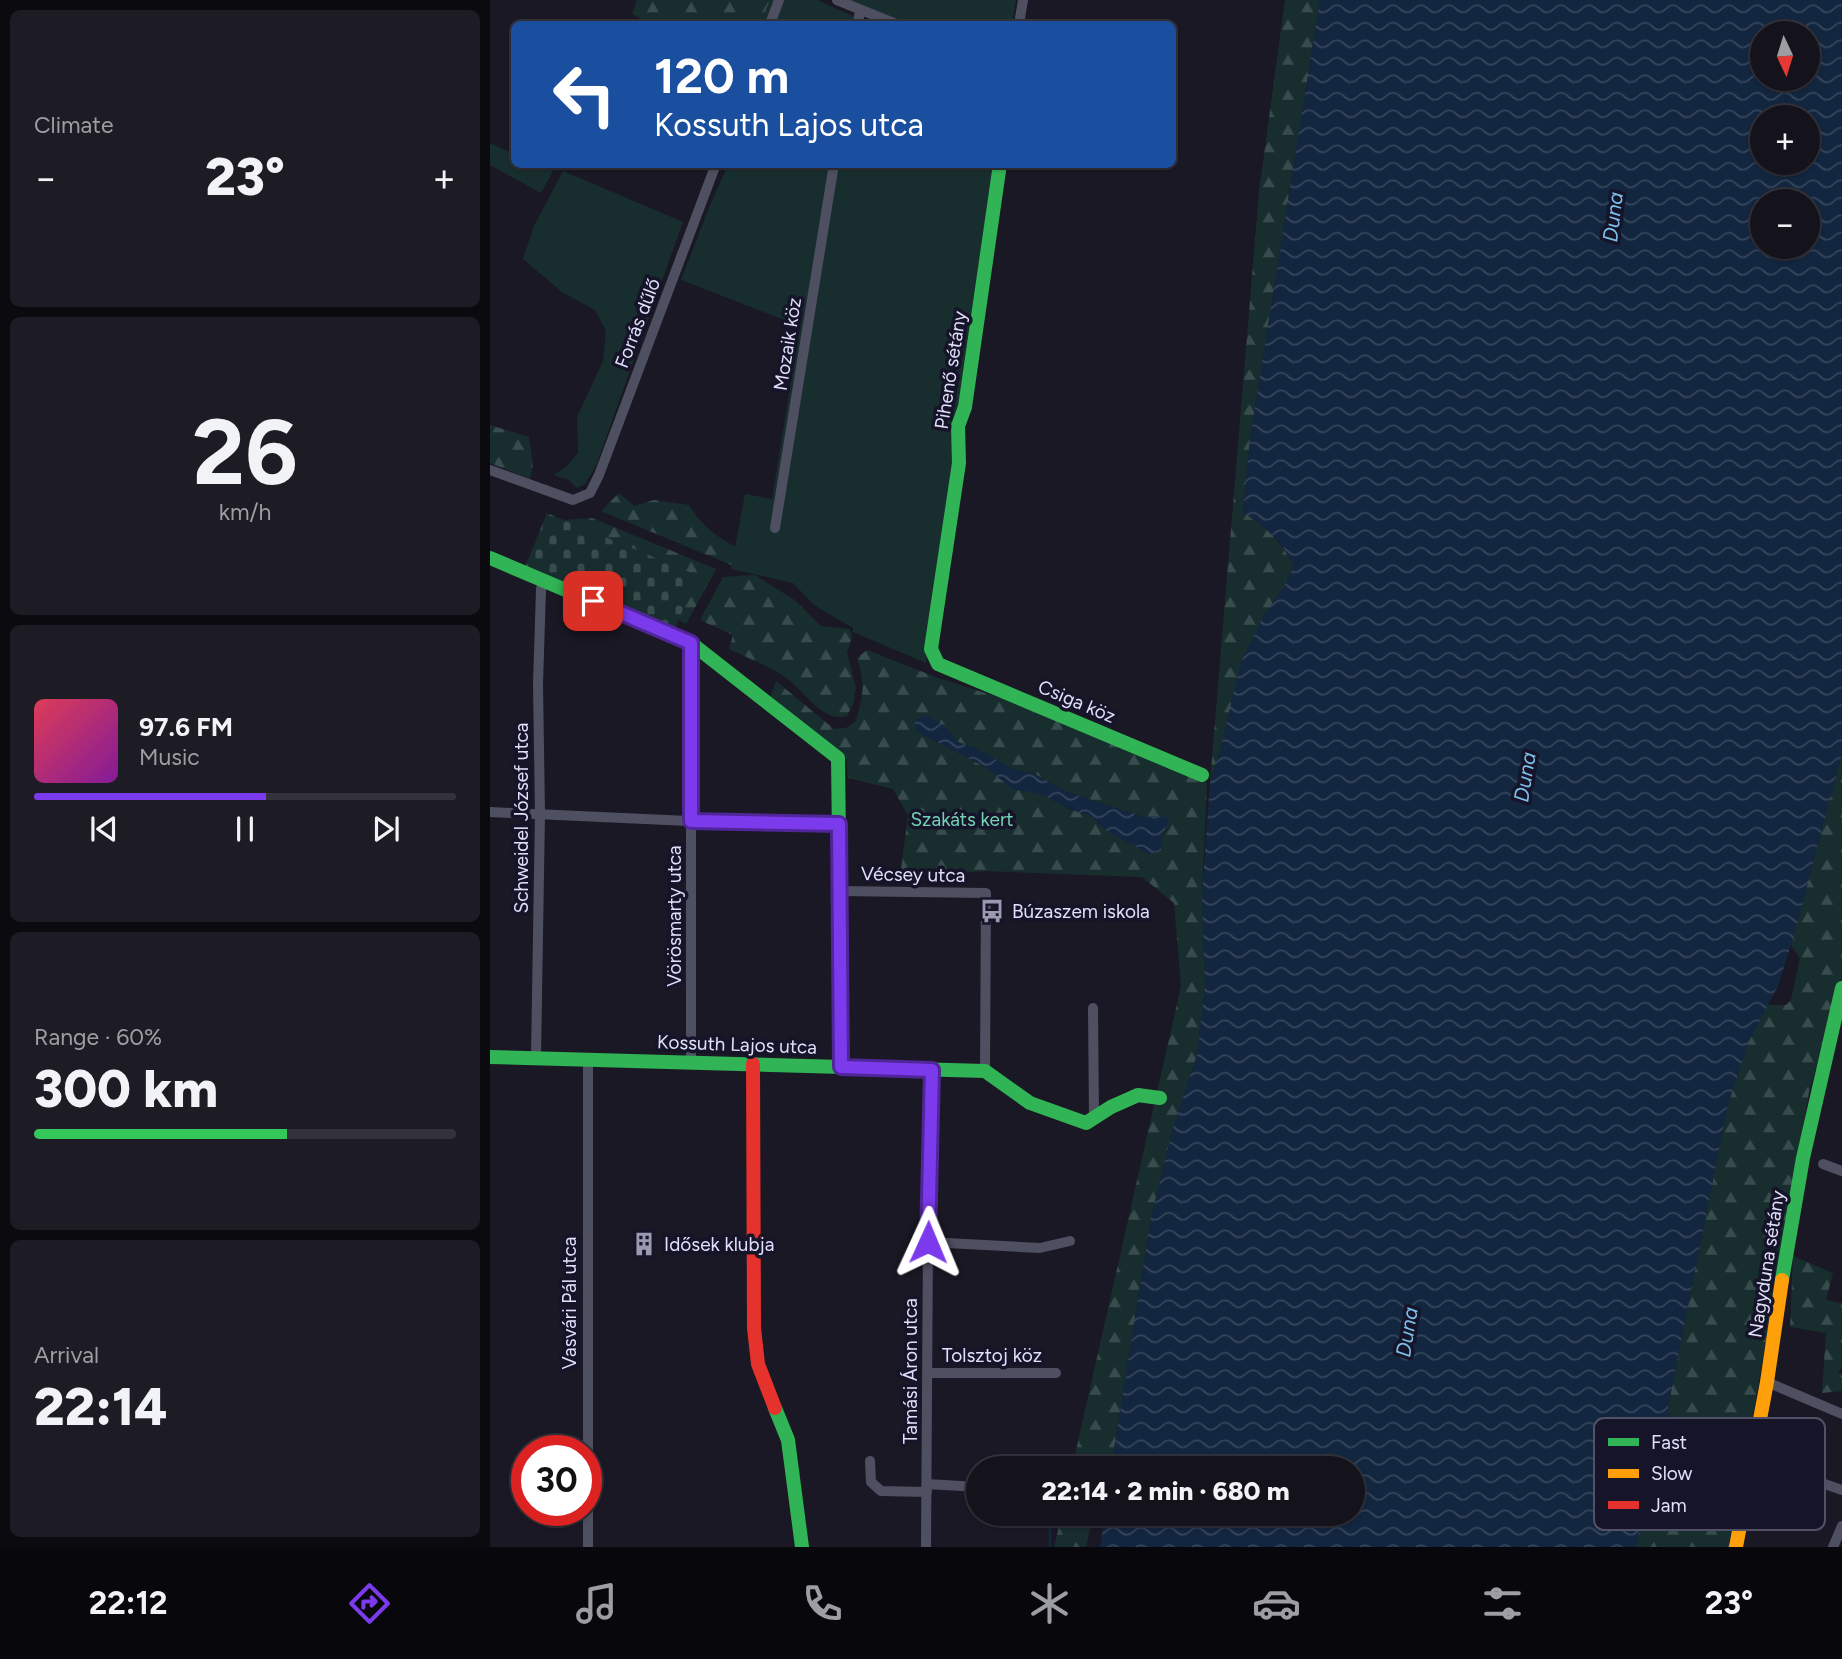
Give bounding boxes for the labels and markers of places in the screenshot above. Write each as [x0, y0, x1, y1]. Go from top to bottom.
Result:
pin [563, 571, 623, 631]
bus stop icon: Búzaszem iskola [978, 897, 1006, 925]
place label: Búzaszem iskola [1012, 900, 1150, 923]
building icon: Idősek klubja [630, 1230, 658, 1258]
place label: Idősek klubja [664, 1233, 774, 1256]

